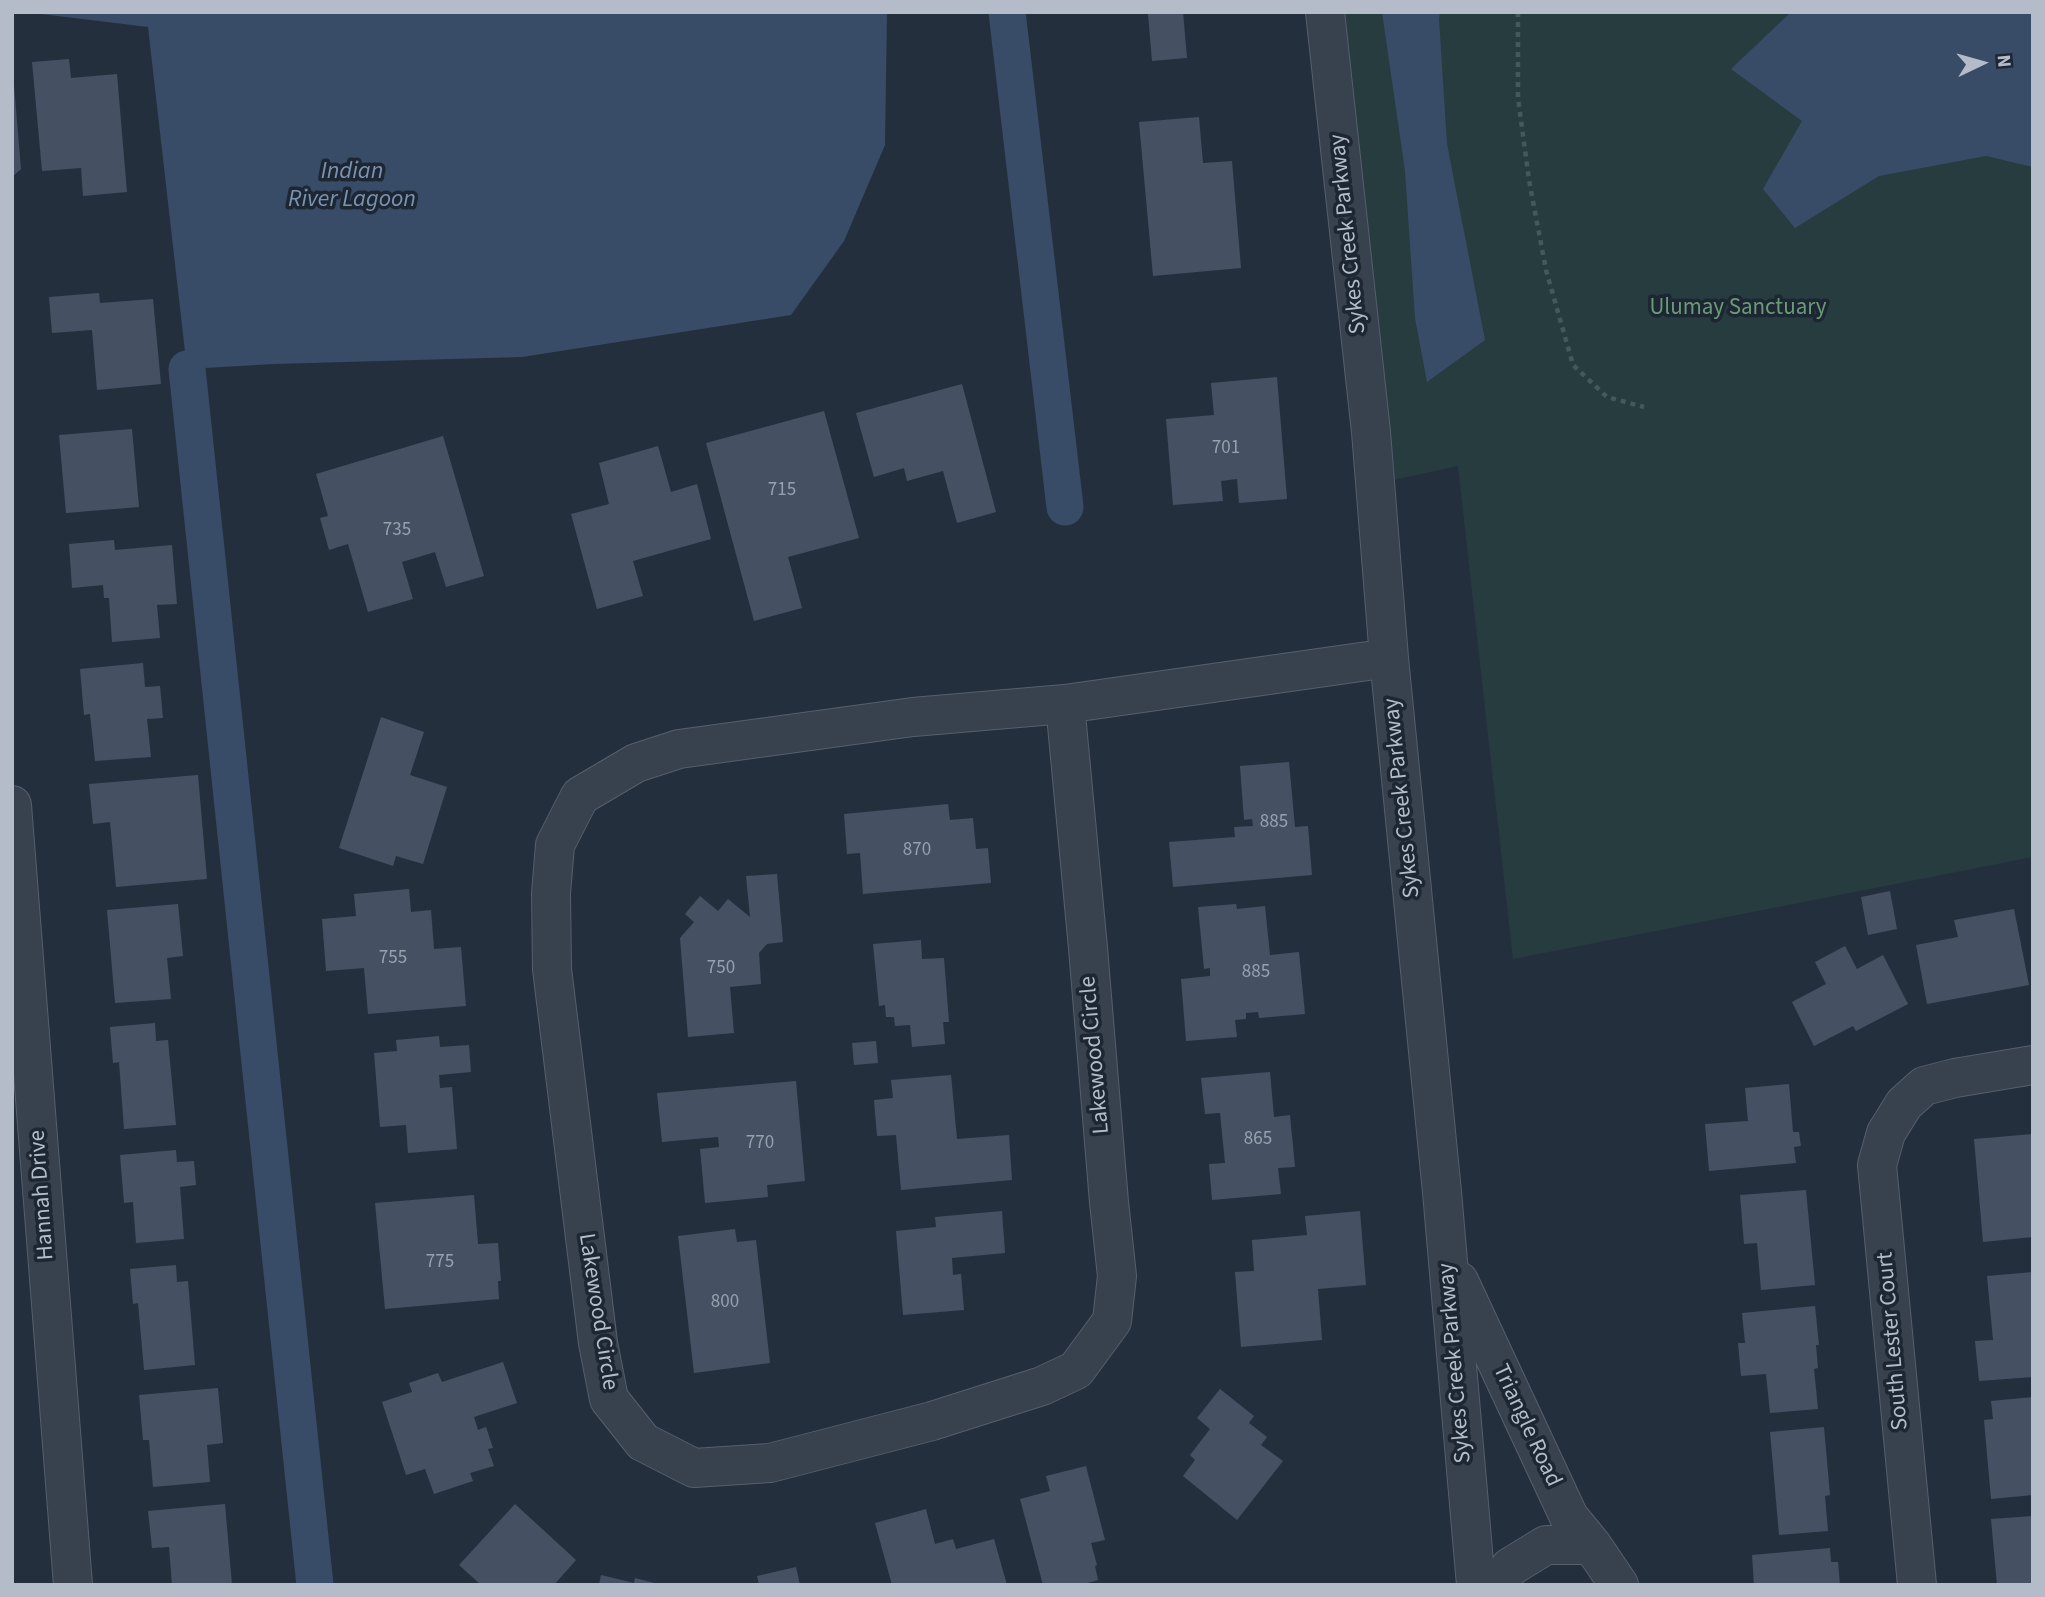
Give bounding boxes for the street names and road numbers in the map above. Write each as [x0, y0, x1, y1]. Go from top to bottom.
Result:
street label: Sykes Creek Parkway [1325, 133, 1373, 335]
street label: Sykes Creek Parkway [1379, 697, 1427, 899]
street label: Lakewood Circle [1075, 975, 1117, 1135]
street label: Hannah Drive [25, 1129, 61, 1261]
street label: Lakewood Circle [571, 1232, 623, 1392]
street label: South Lester Court [1872, 1251, 1916, 1431]
street label: Sykes Creek Parkway [1433, 1262, 1479, 1464]
street label: Triangle Road [1486, 1360, 1566, 1492]

